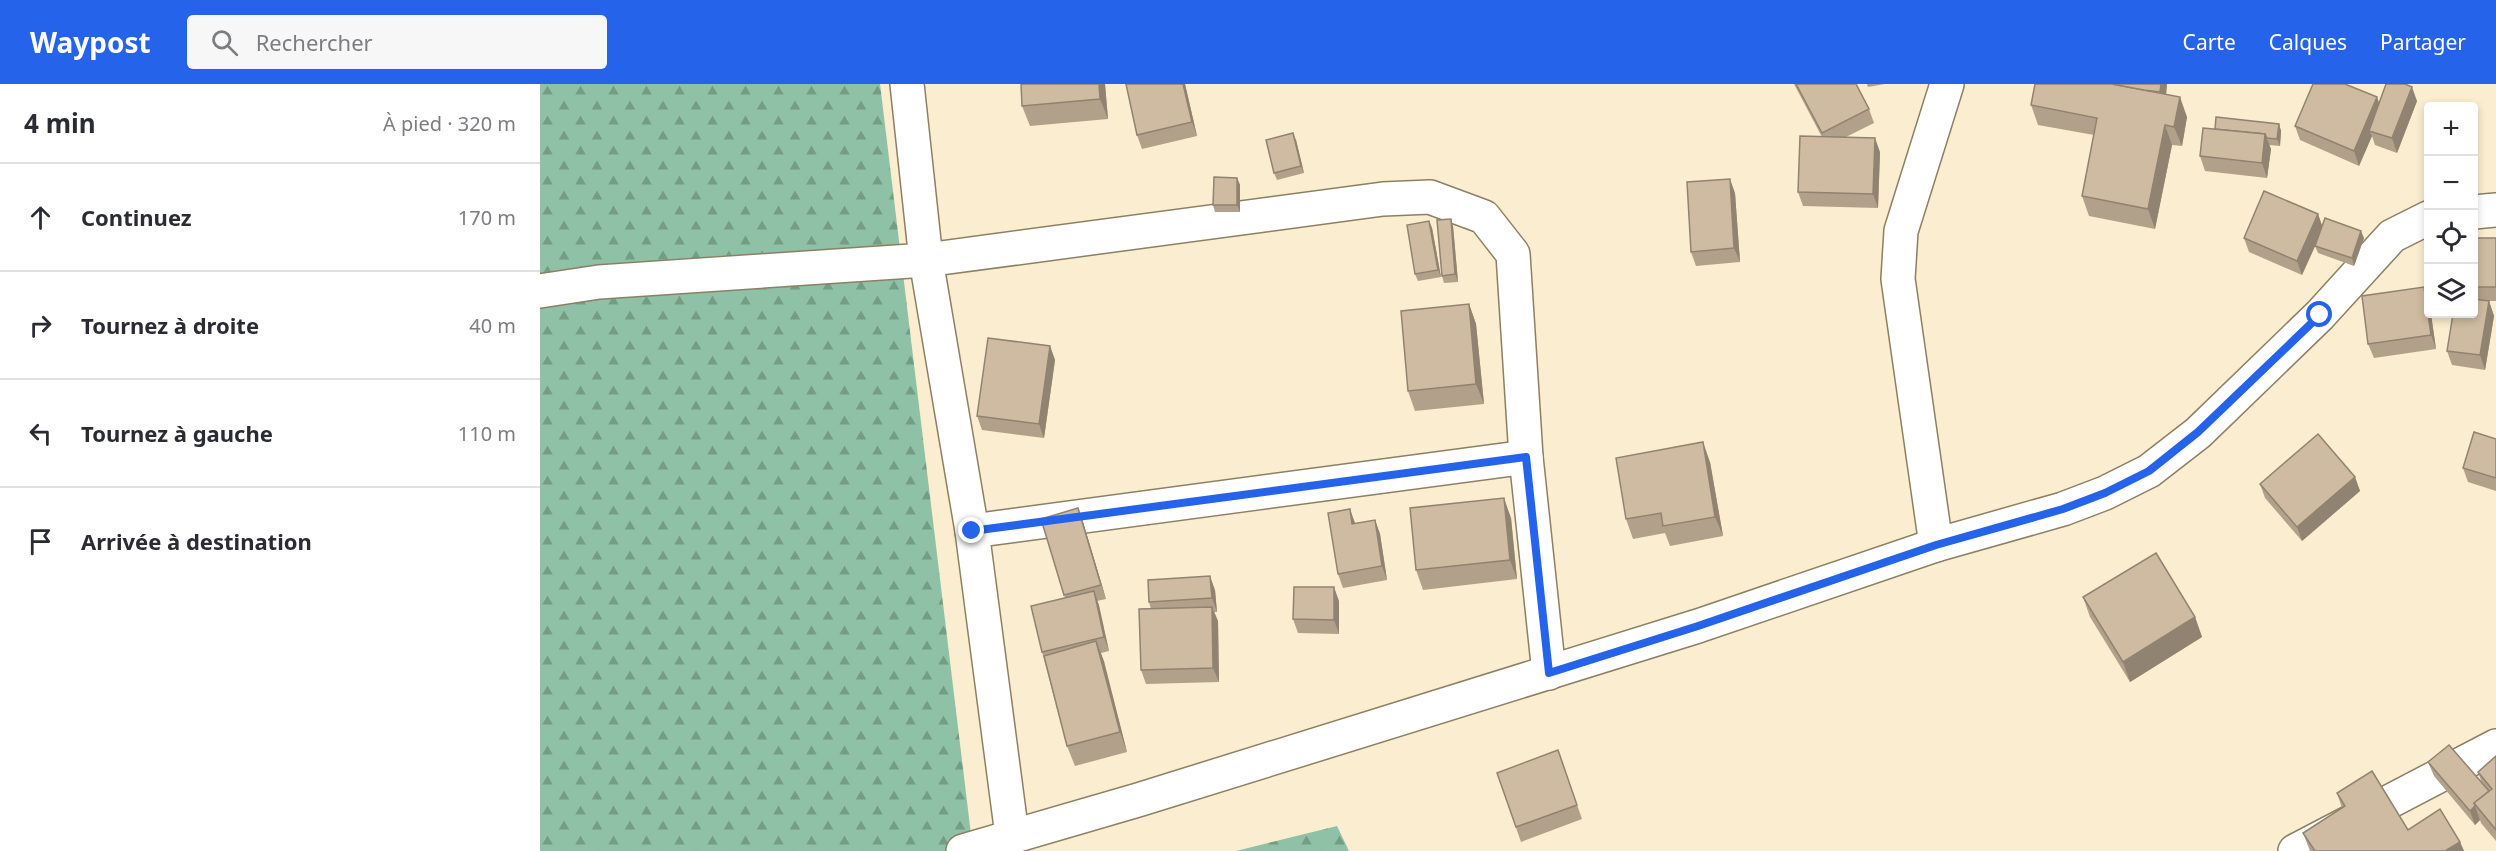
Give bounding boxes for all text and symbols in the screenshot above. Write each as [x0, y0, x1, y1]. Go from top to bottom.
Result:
search box [187, 15, 607, 69]
text: Waypost [30, 23, 151, 61]
icon: search [208, 26, 241, 59]
text: Rechercher [256, 27, 373, 57]
text: Carte [2183, 28, 2236, 56]
text: Calques [2269, 28, 2347, 56]
text: Partager [2380, 28, 2466, 56]
map controls [2424, 102, 2478, 318]
button: + [2424, 102, 2478, 156]
text: 4 min [24, 105, 96, 141]
text: À pied · 320 m [383, 110, 516, 137]
button: − [2424, 156, 2478, 210]
icon: ahead [24, 201, 57, 234]
text: Continuez [81, 202, 192, 232]
text: 170 m [458, 204, 516, 231]
button: locate [2424, 210, 2478, 264]
button: layers [2424, 264, 2478, 318]
route start [2306, 301, 2332, 327]
icon: right [24, 309, 57, 342]
text: Tournez à droite [81, 310, 259, 340]
text: 40 m [469, 312, 516, 339]
icon: left [24, 417, 57, 450]
text: Tournez à gauche [81, 418, 273, 448]
text: 110 m [458, 420, 516, 447]
route end [958, 517, 984, 543]
icon: arrive [24, 525, 57, 558]
text: Arrivée à destination [81, 526, 312, 556]

